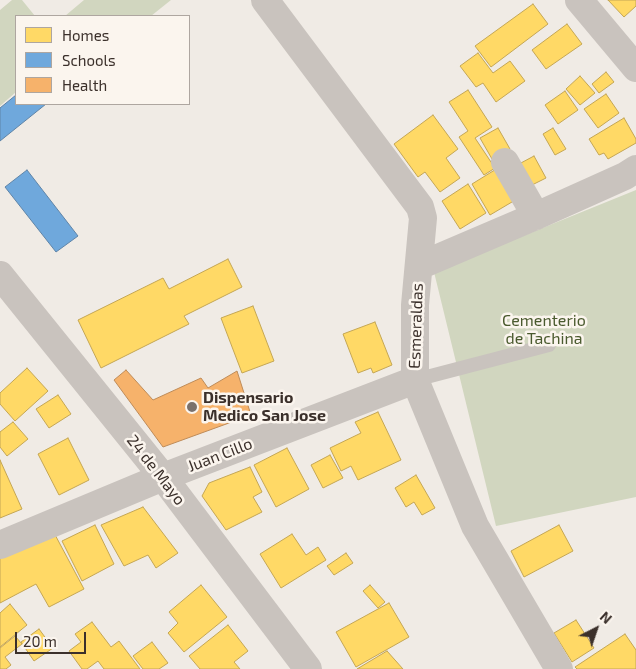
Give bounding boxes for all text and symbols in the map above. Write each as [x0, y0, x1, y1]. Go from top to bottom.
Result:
legend [15, 15, 190, 105]
text: Homes [62, 26, 109, 44]
text: Schools [62, 51, 116, 69]
text: Health [62, 76, 107, 94]
street label: Esmeraldas [405, 283, 427, 369]
park label: Cementerio de Tachina [502, 311, 586, 349]
place label: Dispensario Medico San Jose [203, 388, 326, 426]
marker: Dispensario Medico San Jose [185, 400, 199, 414]
street label: 24 de Mayo [123, 431, 189, 509]
street label: Juan Cillo [185, 434, 255, 476]
north arrow [571, 604, 621, 654]
text: N [597, 608, 616, 627]
scale bar [18, 622, 89, 654]
text: 20 m [23, 632, 57, 650]

